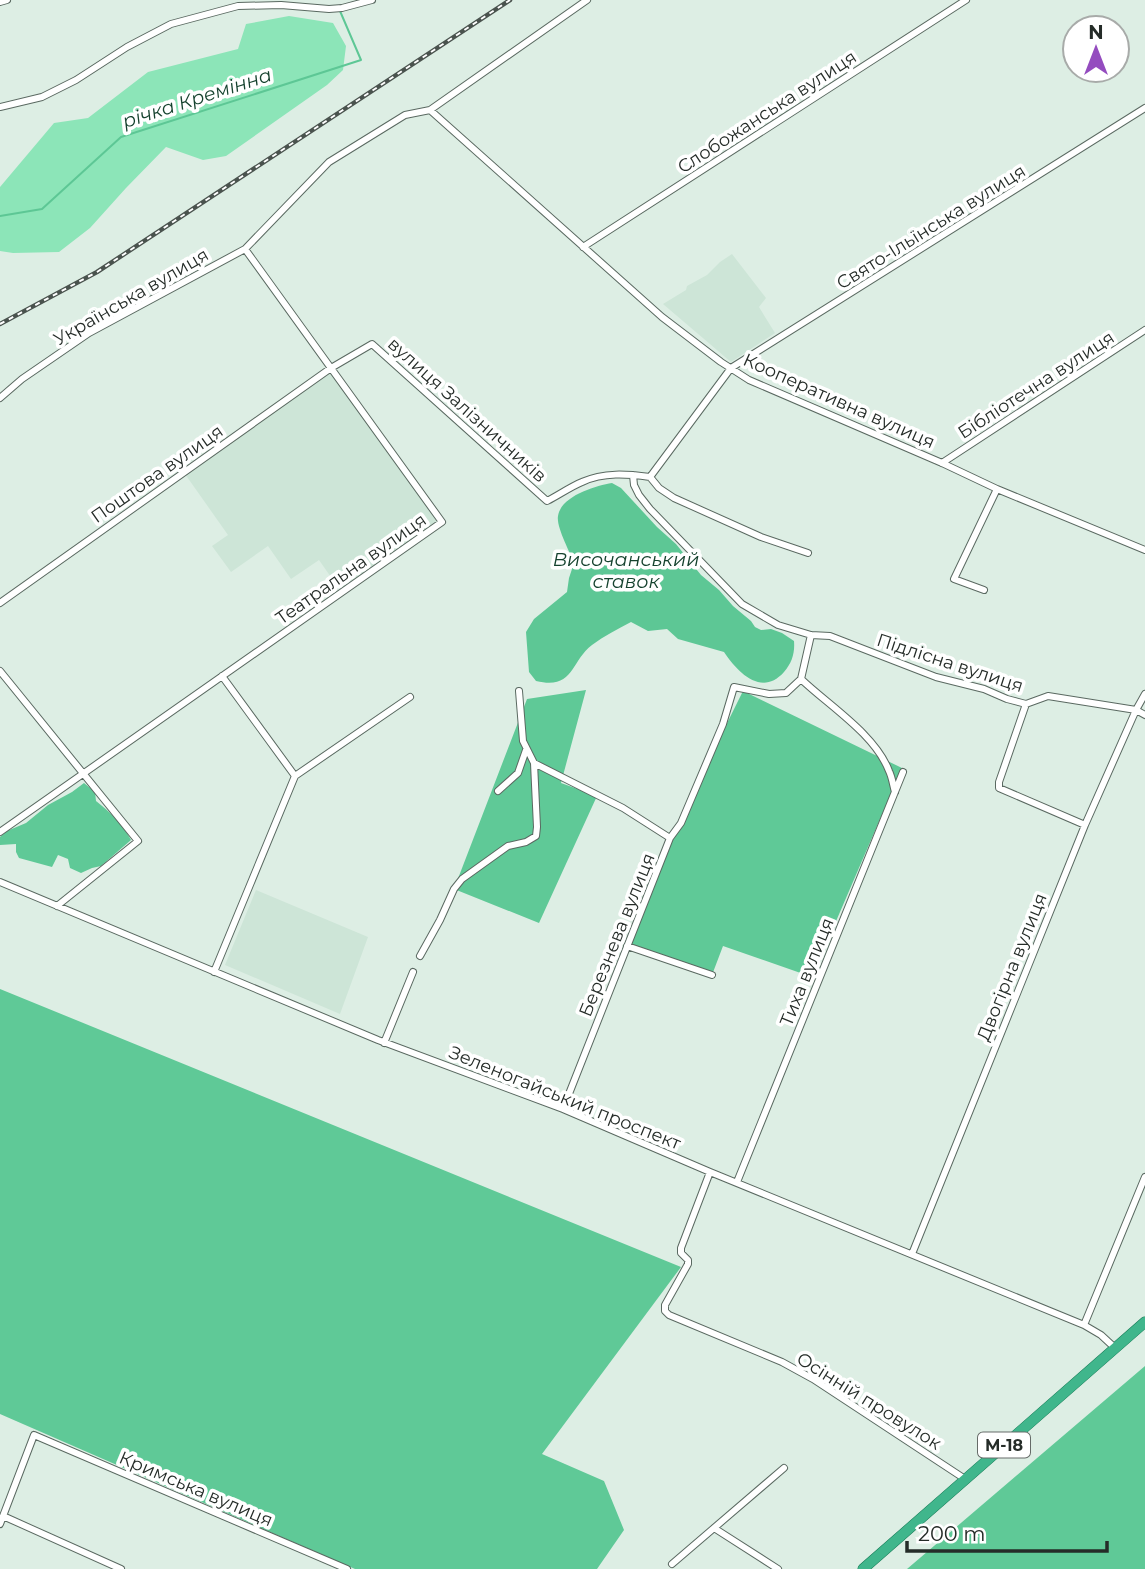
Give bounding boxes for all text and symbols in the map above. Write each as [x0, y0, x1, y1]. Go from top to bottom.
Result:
north arrow [1061, 14, 1131, 84]
text: N [1088, 21, 1104, 44]
street label: Слобожанська вулиця [673, 46, 861, 178]
water label: річка Кремінна [120, 63, 274, 133]
street label: Свято-Ільїнська вулиця [832, 160, 1030, 294]
street label: Українська вулиця [50, 244, 212, 350]
street label: Бібліотечна вулиця [954, 326, 1118, 444]
street label: вулиця Залізничників [383, 333, 551, 487]
street label: Кооперативна вулиця [740, 349, 938, 453]
street label: Поштова вулиця [87, 420, 227, 528]
street label: Театральна вулиця [272, 509, 430, 629]
water label: Височанський ставок [553, 548, 699, 593]
street label: Підлісна вулиця [874, 629, 1026, 697]
street label: Березнева вулиця [574, 850, 660, 1020]
street label: Двогірна вулиця [972, 890, 1052, 1044]
street label: Тиха вулиця [775, 915, 839, 1029]
street label: Зеленогайський проспект [446, 1041, 685, 1155]
street label: Осінній провулок [793, 1348, 946, 1455]
road number: М-18 [978, 1432, 1030, 1457]
street label: Кримська вулиця [116, 1447, 276, 1531]
scale bar [907, 1510, 1106, 1554]
text: 200 m [918, 1521, 985, 1546]

